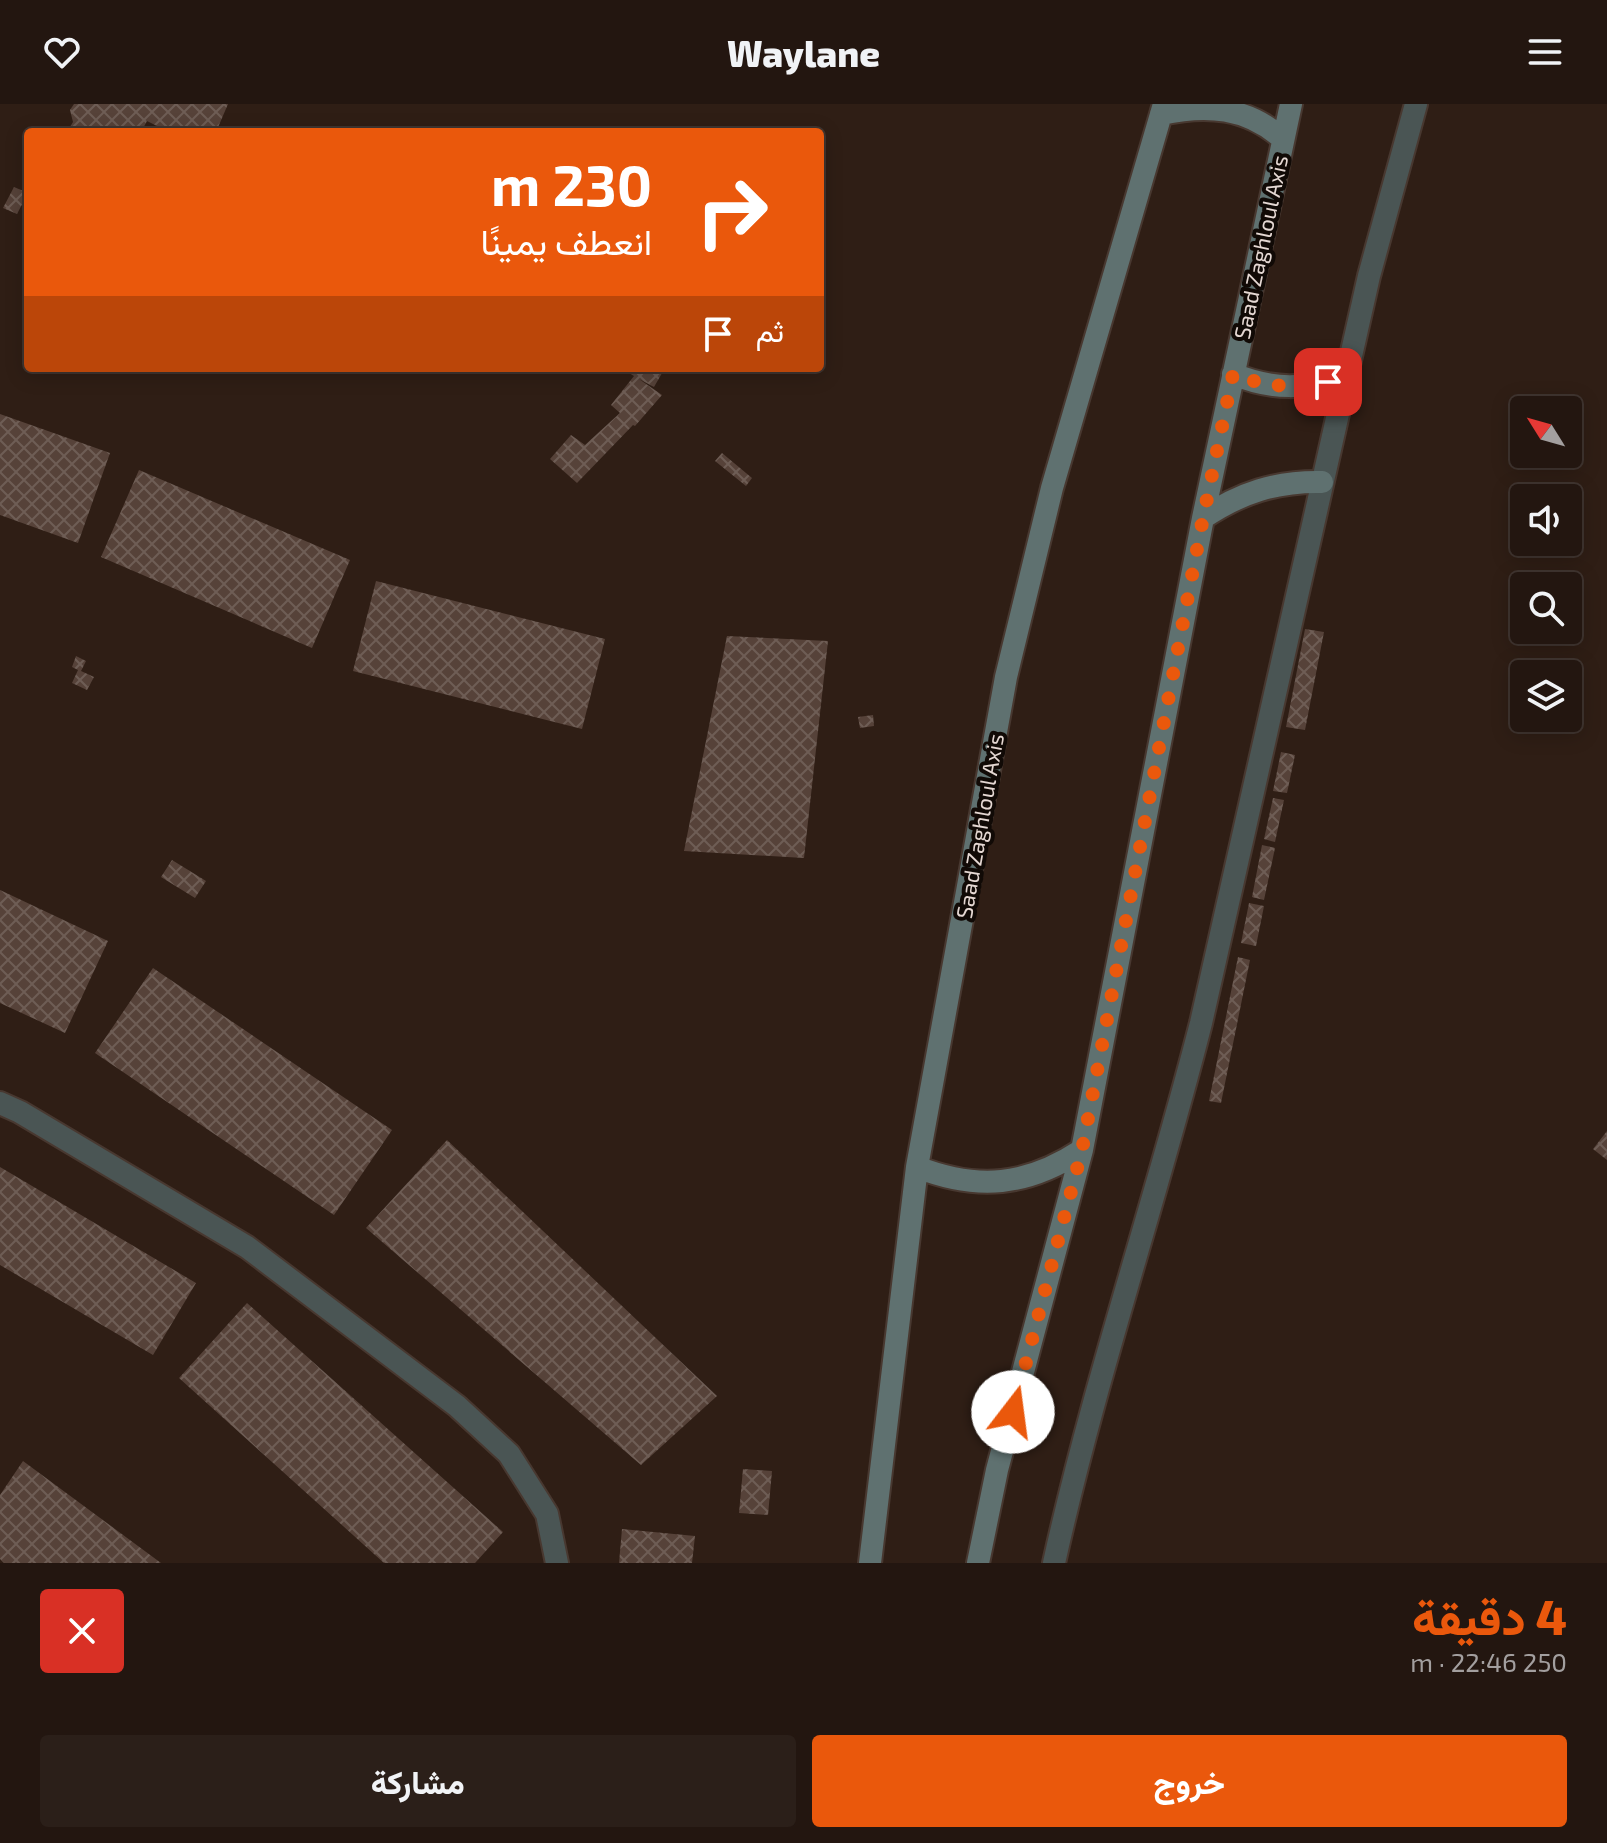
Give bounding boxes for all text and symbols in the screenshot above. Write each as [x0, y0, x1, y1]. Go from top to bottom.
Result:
icon: heart [40, 30, 84, 74]
icon: menu [1523, 30, 1567, 74]
text: Waylane [727, 31, 880, 74]
text: 230 m [491, 150, 652, 217]
street label: Saad Zaghloul Axis [1228, 153, 1292, 341]
icon: right [680, 160, 784, 264]
text: انعطف يمينًا [481, 219, 652, 262]
icon: arrive [696, 312, 740, 356]
text: ثم [756, 312, 784, 348]
pin [1294, 348, 1362, 416]
icon: arrive [1306, 360, 1350, 404]
north arrow [1510, 396, 1582, 468]
map controls [1510, 396, 1582, 732]
button: sound [1510, 484, 1582, 556]
button: search [1510, 572, 1582, 644]
button: layers [1510, 660, 1582, 732]
street label: Saad Zaghloul Axis [950, 731, 1008, 921]
position arrow [971, 1370, 1055, 1454]
text: 4 دقيقة [1412, 1587, 1567, 1645]
button: close [40, 1589, 124, 1673]
text: 250 m · 22:46 [1410, 1646, 1567, 1677]
button: مشاركة [40, 1735, 796, 1827]
button: خروج [812, 1735, 1567, 1827]

